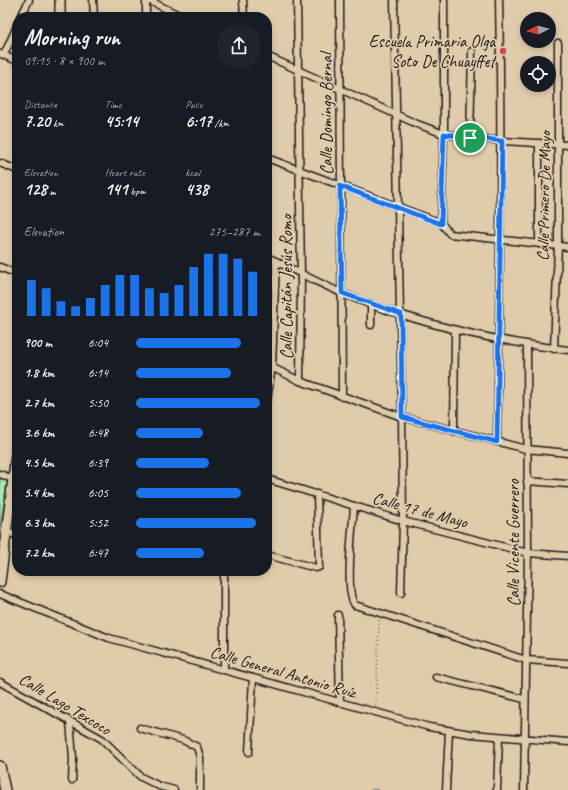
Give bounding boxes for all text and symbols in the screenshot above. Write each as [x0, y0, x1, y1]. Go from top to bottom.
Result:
north arrow [520, 12, 556, 48]
map controls [520, 12, 556, 92]
text: Morning run [24, 24, 120, 52]
button: share [218, 25, 260, 67]
place label: Escuela Primaria Olga Soto De Chuayffet [369, 31, 497, 72]
marker: Escuela Primaria Olga Soto De Chuayffet [498, 46, 508, 56]
street label: Calle Domingo Bernal [316, 50, 337, 175]
text: 09:15 · 8 × 900 m [24, 53, 105, 69]
button: locate [520, 56, 556, 92]
text: Distance [24, 97, 57, 111]
text: Time [105, 97, 122, 111]
text: Pace [185, 97, 202, 111]
text: 7.20 [24, 111, 50, 132]
text: 45:14 [105, 111, 138, 132]
text: 6:17 [185, 111, 212, 132]
text: km [50, 116, 64, 130]
text: /km [212, 116, 229, 130]
pin [453, 121, 487, 155]
icon: arrive [459, 127, 481, 149]
street label: Calle Primero De Mayo [532, 129, 556, 261]
text: Elevation [24, 165, 58, 179]
text: Heart rate [105, 165, 145, 179]
text: kcal [185, 165, 200, 179]
text: 128 [24, 179, 47, 200]
text: 141 [105, 179, 128, 200]
text: 438 [185, 179, 208, 200]
text: m [47, 184, 56, 198]
text: bpm [128, 184, 145, 198]
street label: Calle Capitán Jesús Romo [276, 213, 297, 359]
text: Elevation [24, 224, 64, 240]
text: 275–287 m [209, 224, 260, 240]
text: 900 m [24, 335, 52, 351]
text: 6:04 [88, 335, 108, 351]
text: 1.8 km [24, 365, 54, 381]
text: 6:14 [88, 365, 108, 381]
text: 2.7 km [24, 395, 54, 411]
text: 5:50 [88, 395, 108, 411]
text: 3.6 km [24, 425, 55, 441]
text: 6:48 [88, 425, 108, 441]
text: 4.5 km [24, 455, 54, 471]
text: 6:39 [88, 455, 108, 471]
street label: Calle Vicente Guerrero [503, 478, 524, 607]
text: 5.4 km [24, 485, 54, 501]
text: 6:05 [88, 485, 108, 501]
street label: Calle 17 de Mayo [370, 487, 471, 533]
text: 6.3 km [24, 515, 55, 531]
text: 5:52 [88, 515, 108, 531]
text: 7.2 km [24, 545, 54, 561]
text: 6:47 [88, 545, 108, 561]
street label: Calle General Antonio Ruíz [208, 641, 360, 703]
street label: Calle Lago Texcoco [15, 668, 116, 740]

